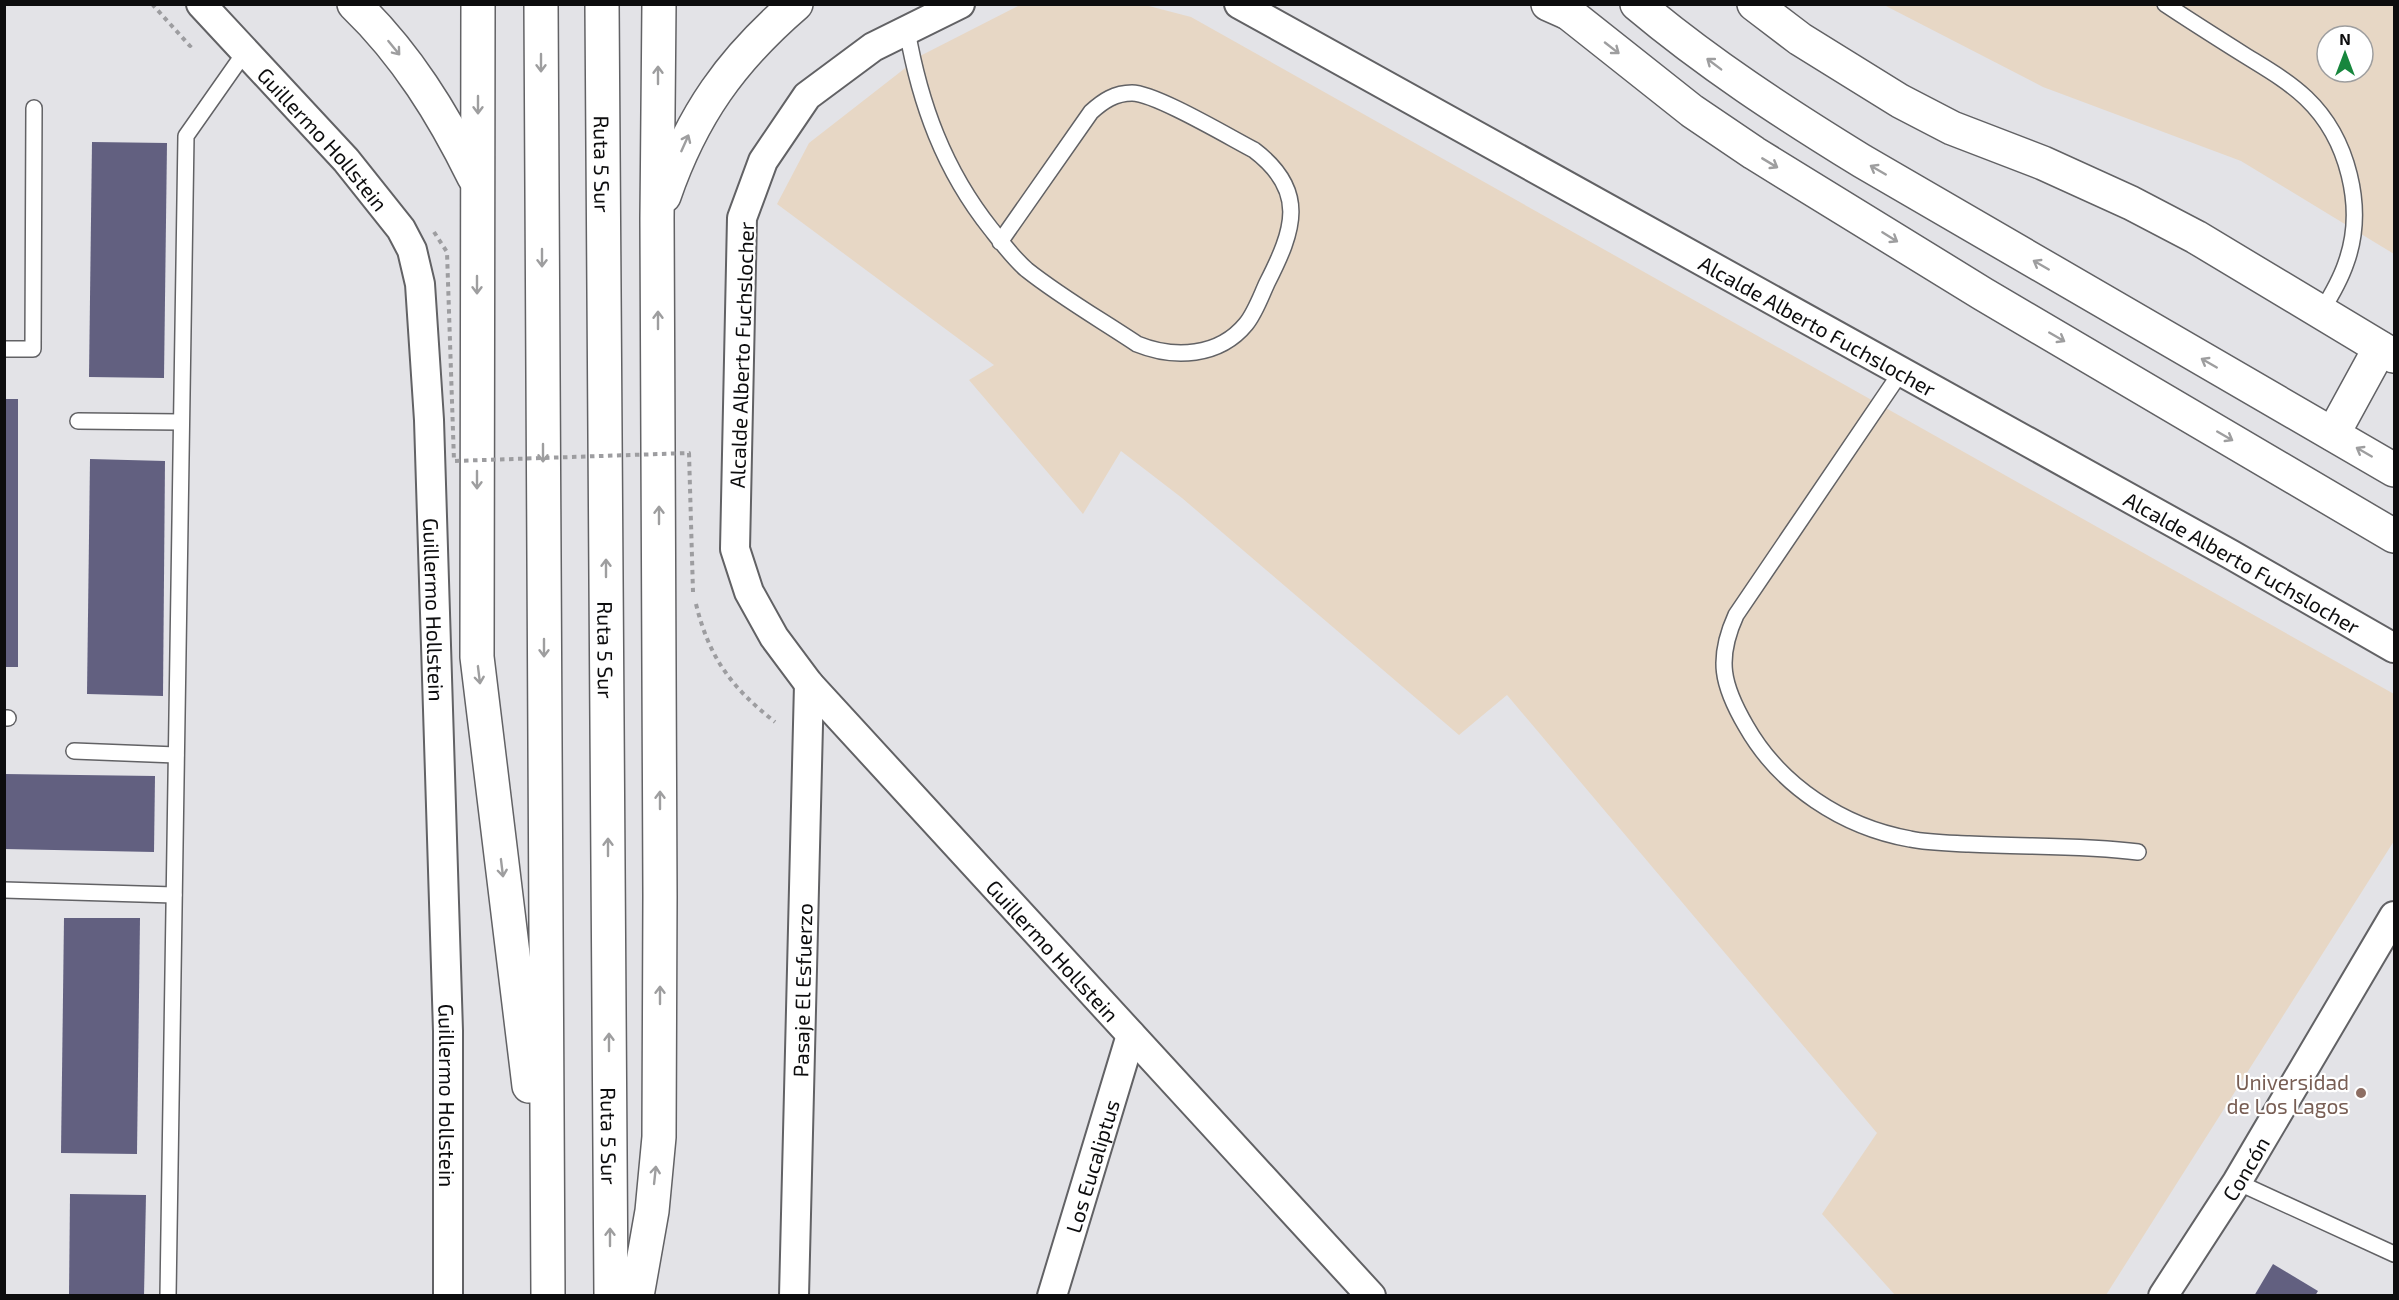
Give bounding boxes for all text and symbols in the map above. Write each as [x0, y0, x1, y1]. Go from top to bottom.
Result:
north arrow [2315, 24, 2375, 84]
text: N [2339, 29, 2351, 48]
one-way arrow [387, 40, 400, 56]
one-way arrow [1604, 42, 1620, 55]
one-way arrow [535, 52, 547, 72]
one-way arrow [1707, 57, 1723, 70]
street label: Guillermo Hollstein [253, 62, 394, 215]
one-way arrow [652, 66, 664, 86]
one-way arrow [472, 94, 484, 114]
street label: Ruta 5 Sur [590, 115, 616, 213]
one-way arrow [680, 135, 691, 153]
one-way arrow [1761, 156, 1778, 169]
one-way arrow [1869, 164, 1887, 175]
street label: Alcalde Alberto Fuchslocher [724, 221, 758, 489]
one-way arrow [1881, 231, 1898, 243]
one-way arrow [536, 247, 548, 267]
street label: Alcalde Alberto Fuchslocher [1695, 250, 1941, 401]
one-way arrow [2033, 258, 2050, 270]
one-way arrow [471, 274, 483, 294]
one-way arrow [652, 311, 664, 331]
one-way arrow [2048, 332, 2065, 344]
one-way arrow [2201, 356, 2218, 368]
one-way arrow [2216, 431, 2233, 443]
one-way arrow [537, 442, 549, 462]
one-way arrow [2356, 446, 2373, 458]
one-way arrow [471, 469, 483, 489]
street label: Alcalde Alberto Fuchslocher [2120, 485, 2365, 639]
one-way arrow [653, 506, 665, 526]
street label: Guillermo Hollstein [420, 518, 450, 702]
one-way arrow [600, 559, 612, 579]
street label: Ruta 5 Sur [594, 601, 619, 699]
one-way arrow [538, 637, 550, 657]
one-way arrow [474, 664, 485, 684]
one-way arrow [654, 790, 666, 810]
one-way arrow [602, 838, 614, 858]
one-way arrow [497, 858, 508, 878]
street label: Guillermo Hollstein [982, 874, 1125, 1026]
street label: Pasaje El Esfuerzo [787, 903, 816, 1077]
one-way arrow [654, 985, 666, 1005]
street label: Guillermo Hollstein [435, 1003, 461, 1187]
one-way arrow [603, 1033, 615, 1053]
place label: Universidad de Los Lagos [2226, 1069, 2349, 1118]
marker: Universidad de Los Lagos [2354, 1086, 2368, 1100]
street label: Ruta 5 Sur [597, 1087, 623, 1185]
street label: Los Eucaliptus [1059, 1096, 1123, 1235]
street label: Concón [2216, 1131, 2274, 1205]
one-way arrow [650, 1166, 661, 1186]
one-way arrow [605, 1228, 616, 1248]

